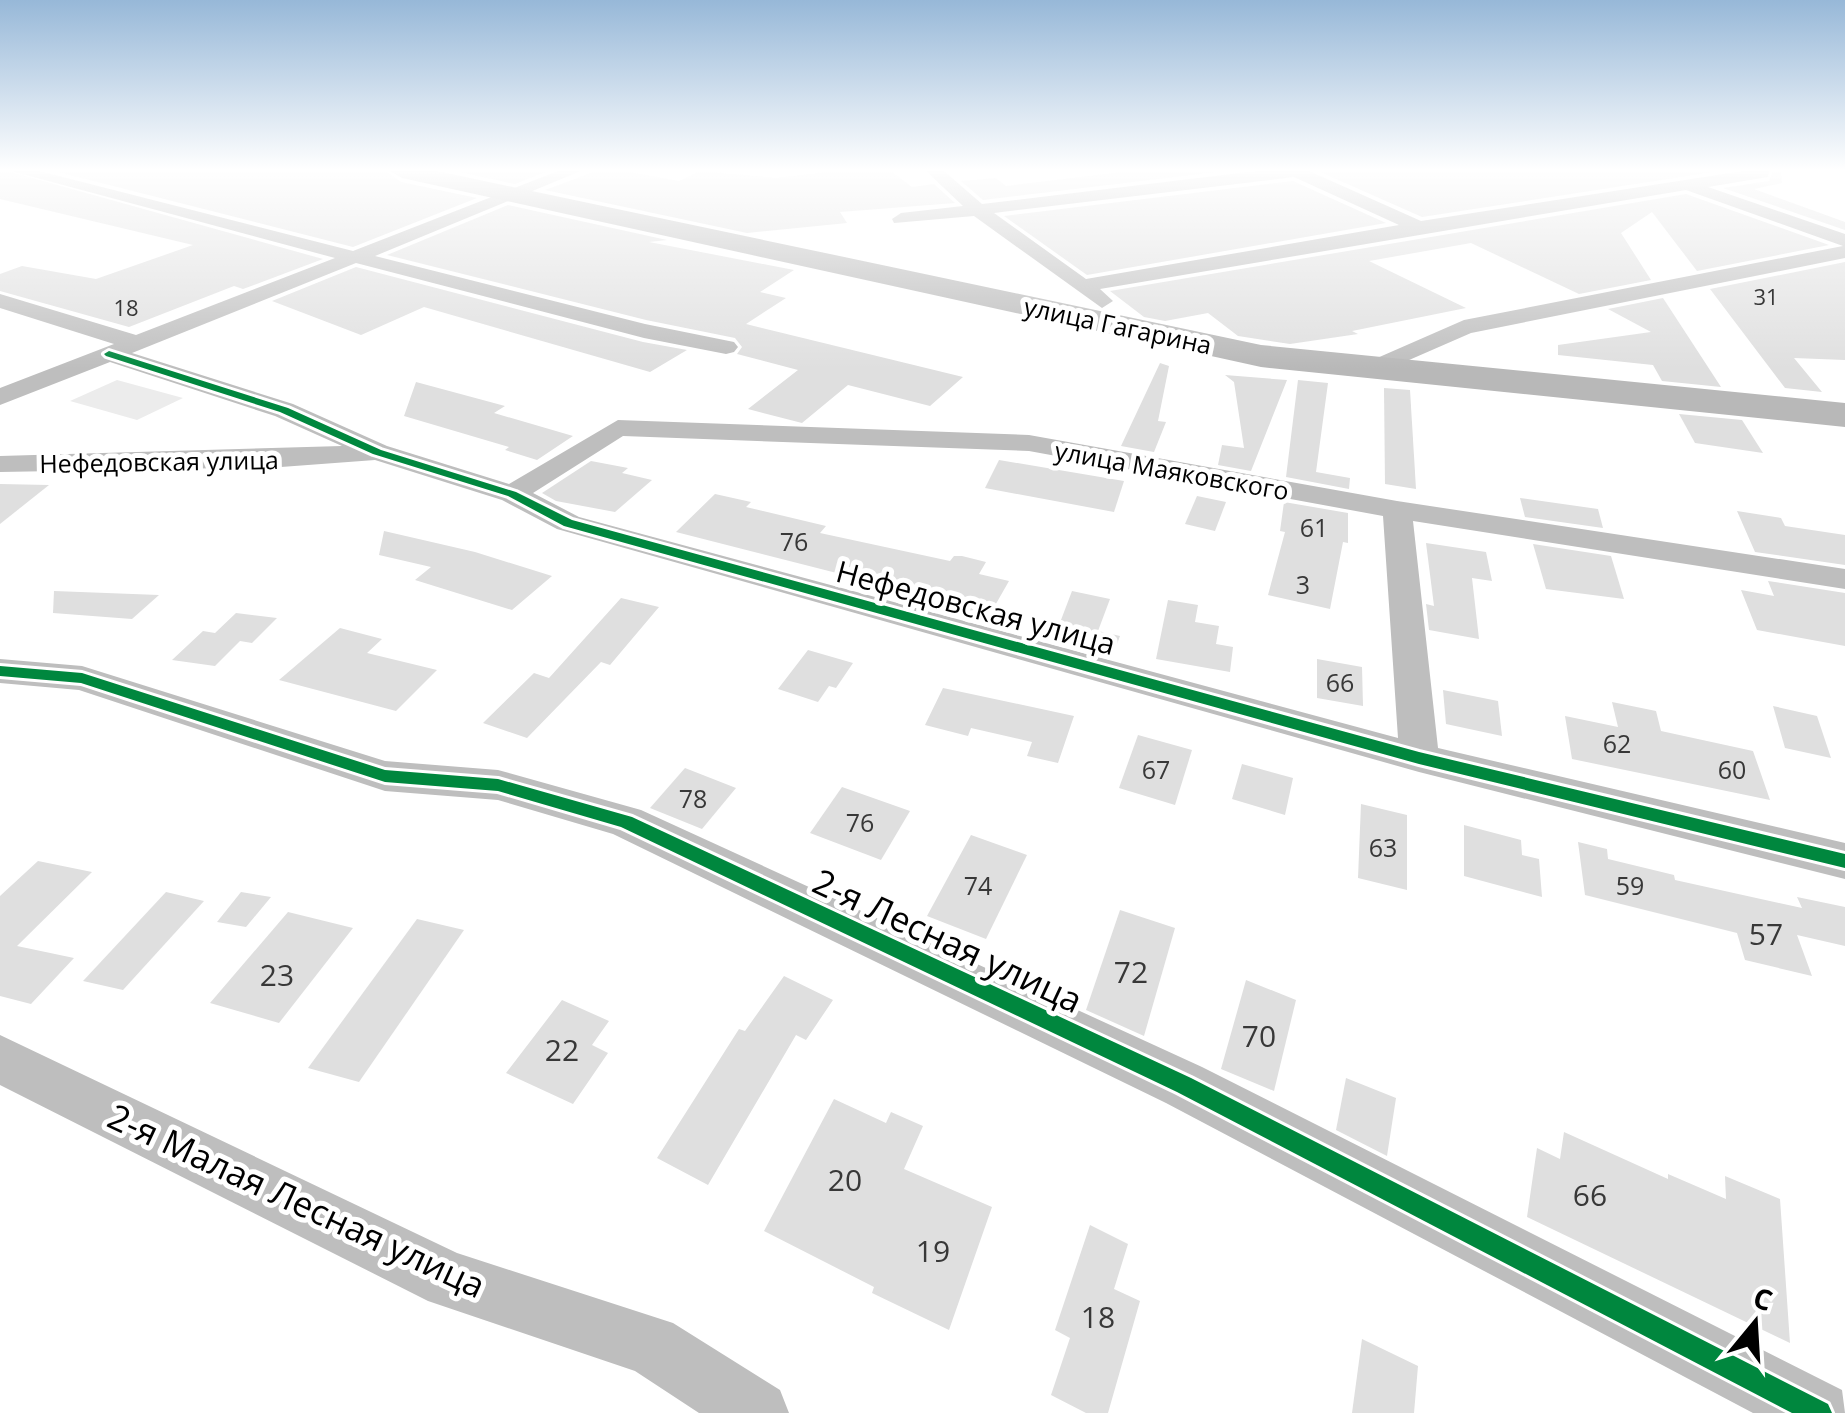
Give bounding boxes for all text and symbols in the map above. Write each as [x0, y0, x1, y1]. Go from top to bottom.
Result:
house number: 31 [1753, 281, 1779, 311]
street label: улица Гагарина [1021, 288, 1215, 362]
house number: 18 [113, 292, 139, 322]
street label: улица Маяковского [1052, 433, 1292, 507]
street label: Нефедовская улица [39, 442, 279, 480]
house number: 61 [1300, 510, 1328, 544]
house number: 76 [780, 524, 808, 558]
street label: Нефедовская улица [832, 550, 1120, 664]
house number: 3 [1296, 567, 1310, 601]
house number: 66 [1326, 665, 1354, 699]
house number: 62 [1603, 726, 1631, 760]
house number: 67 [1142, 752, 1170, 786]
house number: 60 [1718, 752, 1746, 786]
house number: 78 [679, 781, 707, 815]
house number: 76 [846, 805, 874, 839]
house number: 63 [1369, 830, 1397, 864]
street label: 2-я Лесная улица [806, 857, 1090, 1023]
house number: 74 [964, 868, 992, 902]
house number: 59 [1616, 868, 1644, 902]
house number: 57 [1749, 913, 1783, 954]
house number: 72 [1114, 951, 1148, 992]
house number: 23 [260, 954, 294, 995]
house number: 70 [1242, 1015, 1276, 1056]
house number: 22 [545, 1029, 579, 1070]
street label: 2-я Малая Лесная улица [101, 1092, 493, 1308]
house number: 20 [828, 1159, 862, 1200]
house number: 66 [1573, 1174, 1607, 1215]
house number: 19 [916, 1230, 950, 1271]
north arrow [1705, 1273, 1805, 1373]
text: С [1749, 1277, 1777, 1319]
house number: 18 [1081, 1296, 1115, 1337]

